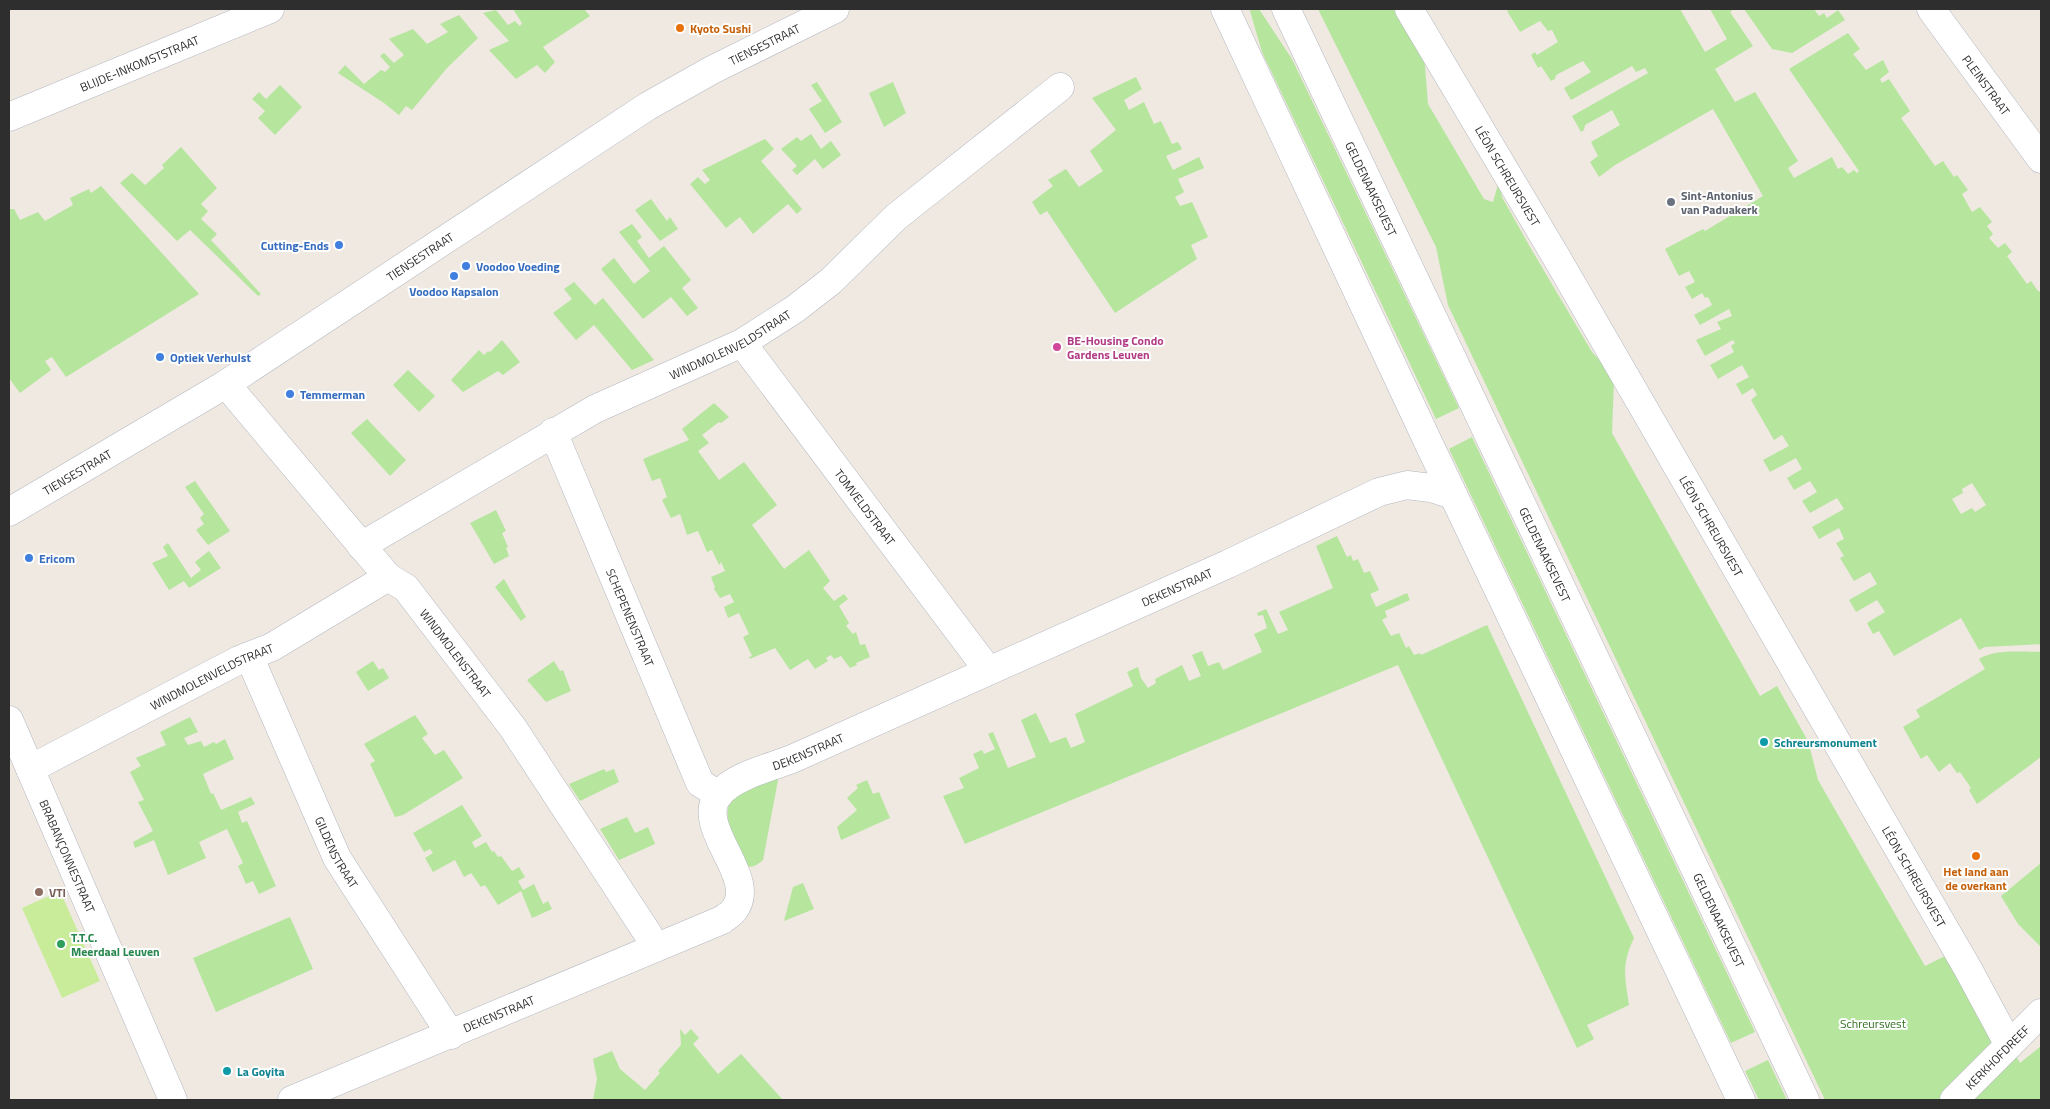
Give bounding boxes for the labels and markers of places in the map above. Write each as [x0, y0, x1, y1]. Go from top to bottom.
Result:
place label: Kyoto Sushi [690, 19, 751, 38]
marker: Kyoto Sushi [674, 22, 686, 34]
place label: Sint-Antonius van Paduakerk [1681, 186, 1758, 219]
marker: Sint-Antonius van Paduakerk [1665, 196, 1677, 208]
place label: Cutting-Ends [261, 236, 329, 255]
marker: Cutting-Ends [333, 239, 345, 251]
place label: Voodoo Voeding [476, 257, 560, 276]
marker: Voodoo Voeding [460, 260, 472, 272]
marker: Voodoo Kapsalon [448, 270, 460, 282]
place label: Voodoo Kapsalon [409, 282, 499, 301]
place label: BE-Housing Condo Gardens Leuven [1067, 331, 1164, 364]
marker: BE-Housing Condo Gardens Leuven [1051, 341, 1063, 353]
place label: Optiek Verhulst [170, 348, 251, 367]
marker: Optiek Verhulst [154, 351, 166, 363]
place label: Temmerman [300, 385, 365, 404]
marker: Temmerman [284, 388, 296, 400]
place label: Ericom [39, 549, 75, 568]
marker: Ericom [23, 552, 35, 564]
place label: Schreursmonument [1774, 733, 1877, 752]
marker: Schreursmonument [1758, 736, 1770, 748]
marker: Het land aan de overkant [1970, 850, 1982, 862]
place label: Het land aan de overkant [1943, 862, 2009, 895]
place label: VTI [49, 883, 66, 902]
marker: VTI [33, 886, 45, 898]
place label: T.T.C. Meerdaal Leuven [71, 928, 160, 961]
marker: T.T.C. Meerdaal Leuven [55, 938, 67, 950]
place label: La Goyita [237, 1062, 285, 1081]
marker: La Goyita [221, 1065, 233, 1077]

